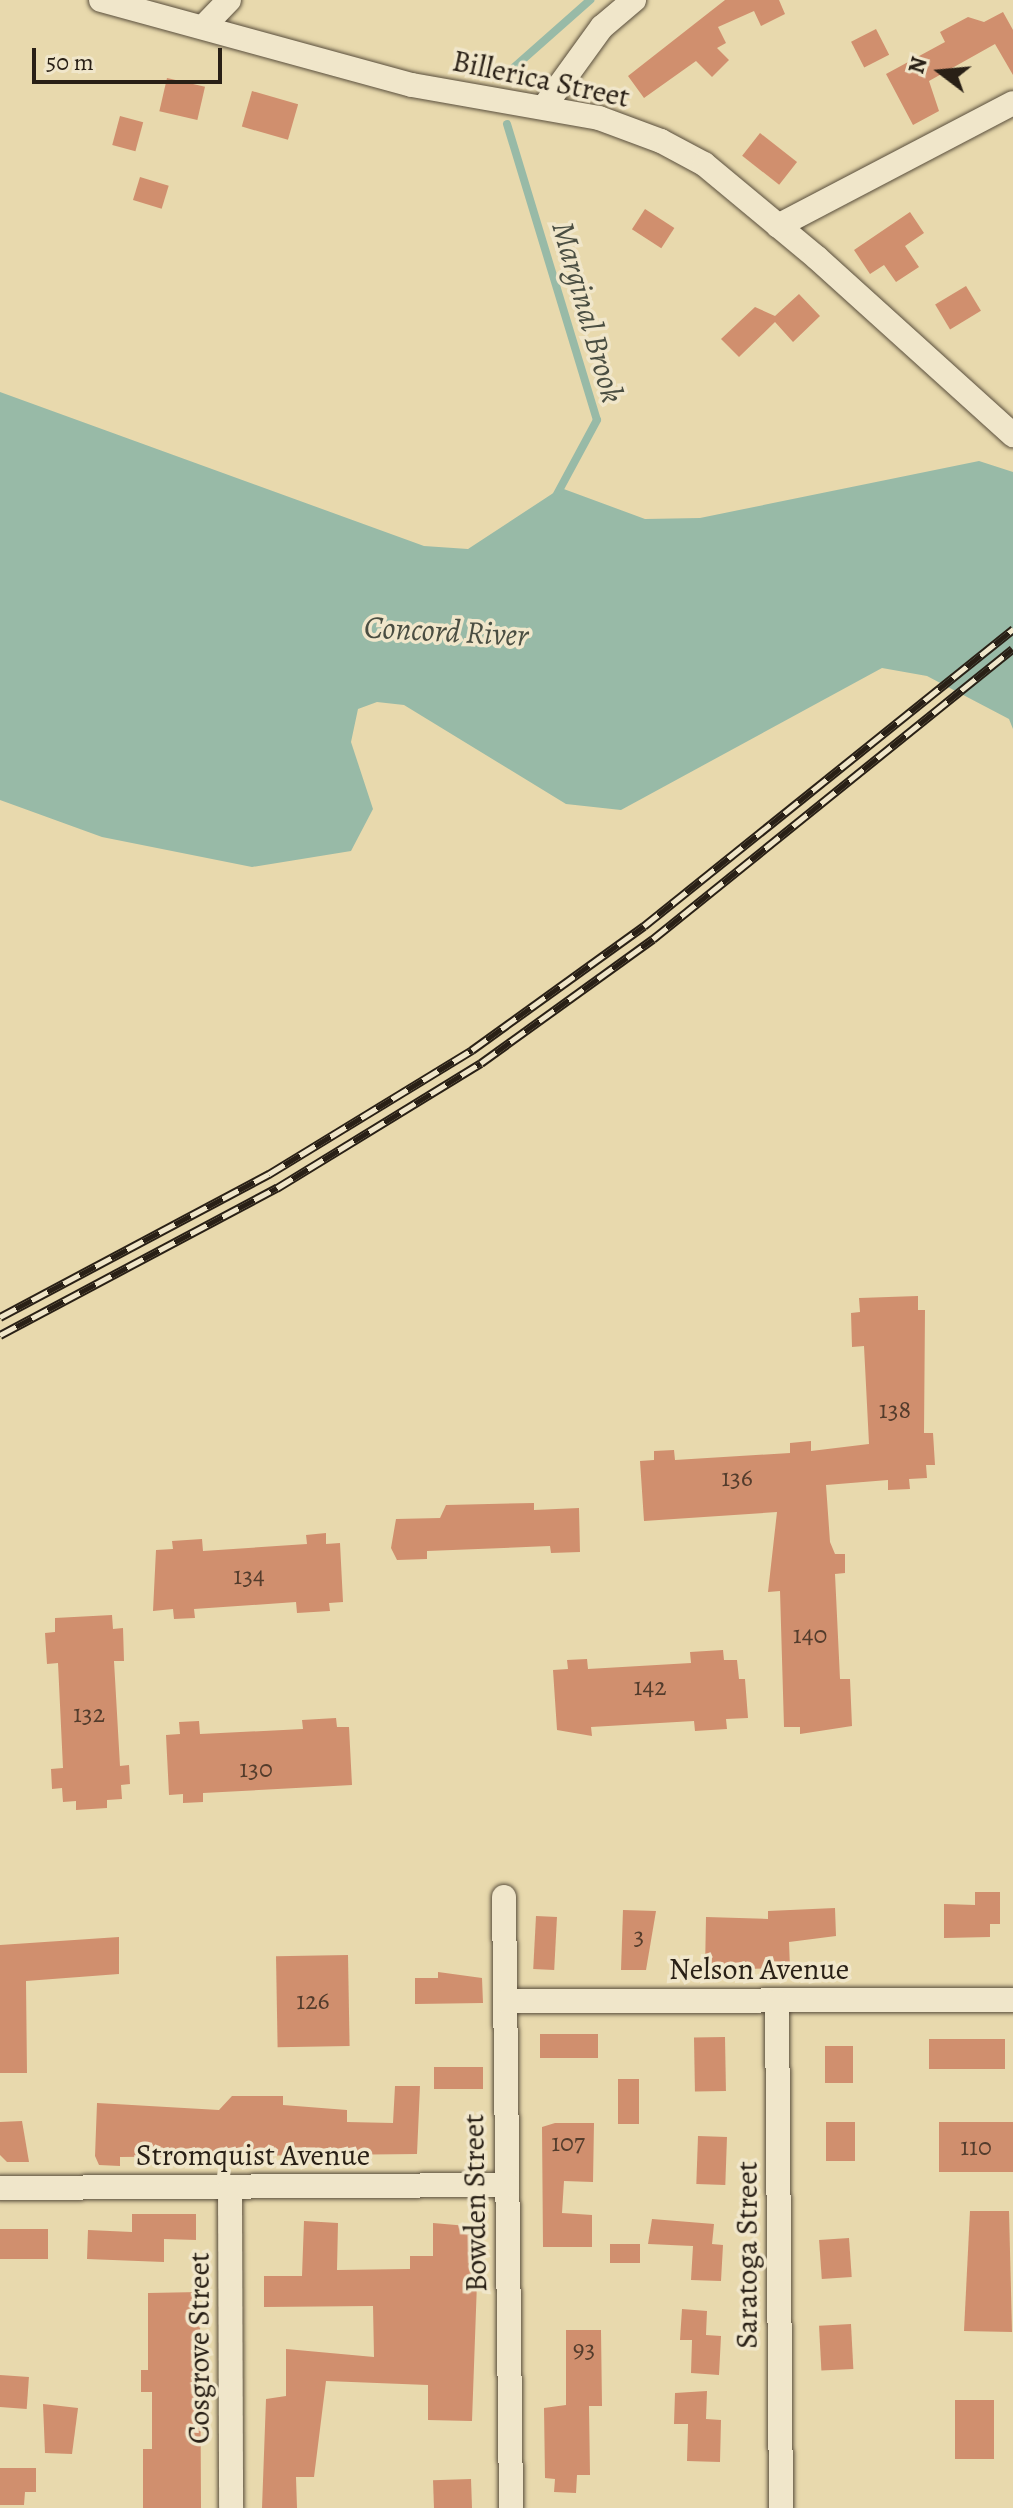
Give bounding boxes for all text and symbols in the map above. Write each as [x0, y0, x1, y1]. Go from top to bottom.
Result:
scale bar [36, 32, 226, 82]
north arrow [901, 32, 981, 112]
street label: Billerica Street [449, 43, 633, 115]
text: 50 m [46, 46, 94, 78]
text: N [901, 54, 935, 77]
water label: Marginal Brook [544, 217, 632, 407]
water label: Concord River [363, 608, 529, 654]
house number: 138 [879, 1394, 911, 1426]
house number: 136 [721, 1462, 753, 1494]
house number: 134 [233, 1560, 265, 1592]
house number: 140 [793, 1619, 827, 1651]
house number: 142 [633, 1671, 667, 1703]
house number: 132 [73, 1698, 105, 1730]
house number: 130 [239, 1753, 273, 1785]
house number: 3 [634, 1920, 644, 1952]
street label: Nelson Avenue [669, 1951, 849, 1987]
house number: 126 [296, 1985, 330, 2017]
street label: Bowden Street [455, 2113, 495, 2293]
house number: 107 [551, 2127, 585, 2159]
house number: 110 [960, 2131, 992, 2163]
street label: Stromquist Avenue [136, 2137, 370, 2173]
street label: Saratoga Street [729, 2161, 765, 2349]
street label: Cosgrove Street [181, 2252, 217, 2444]
house number: 93 [573, 2333, 595, 2365]

